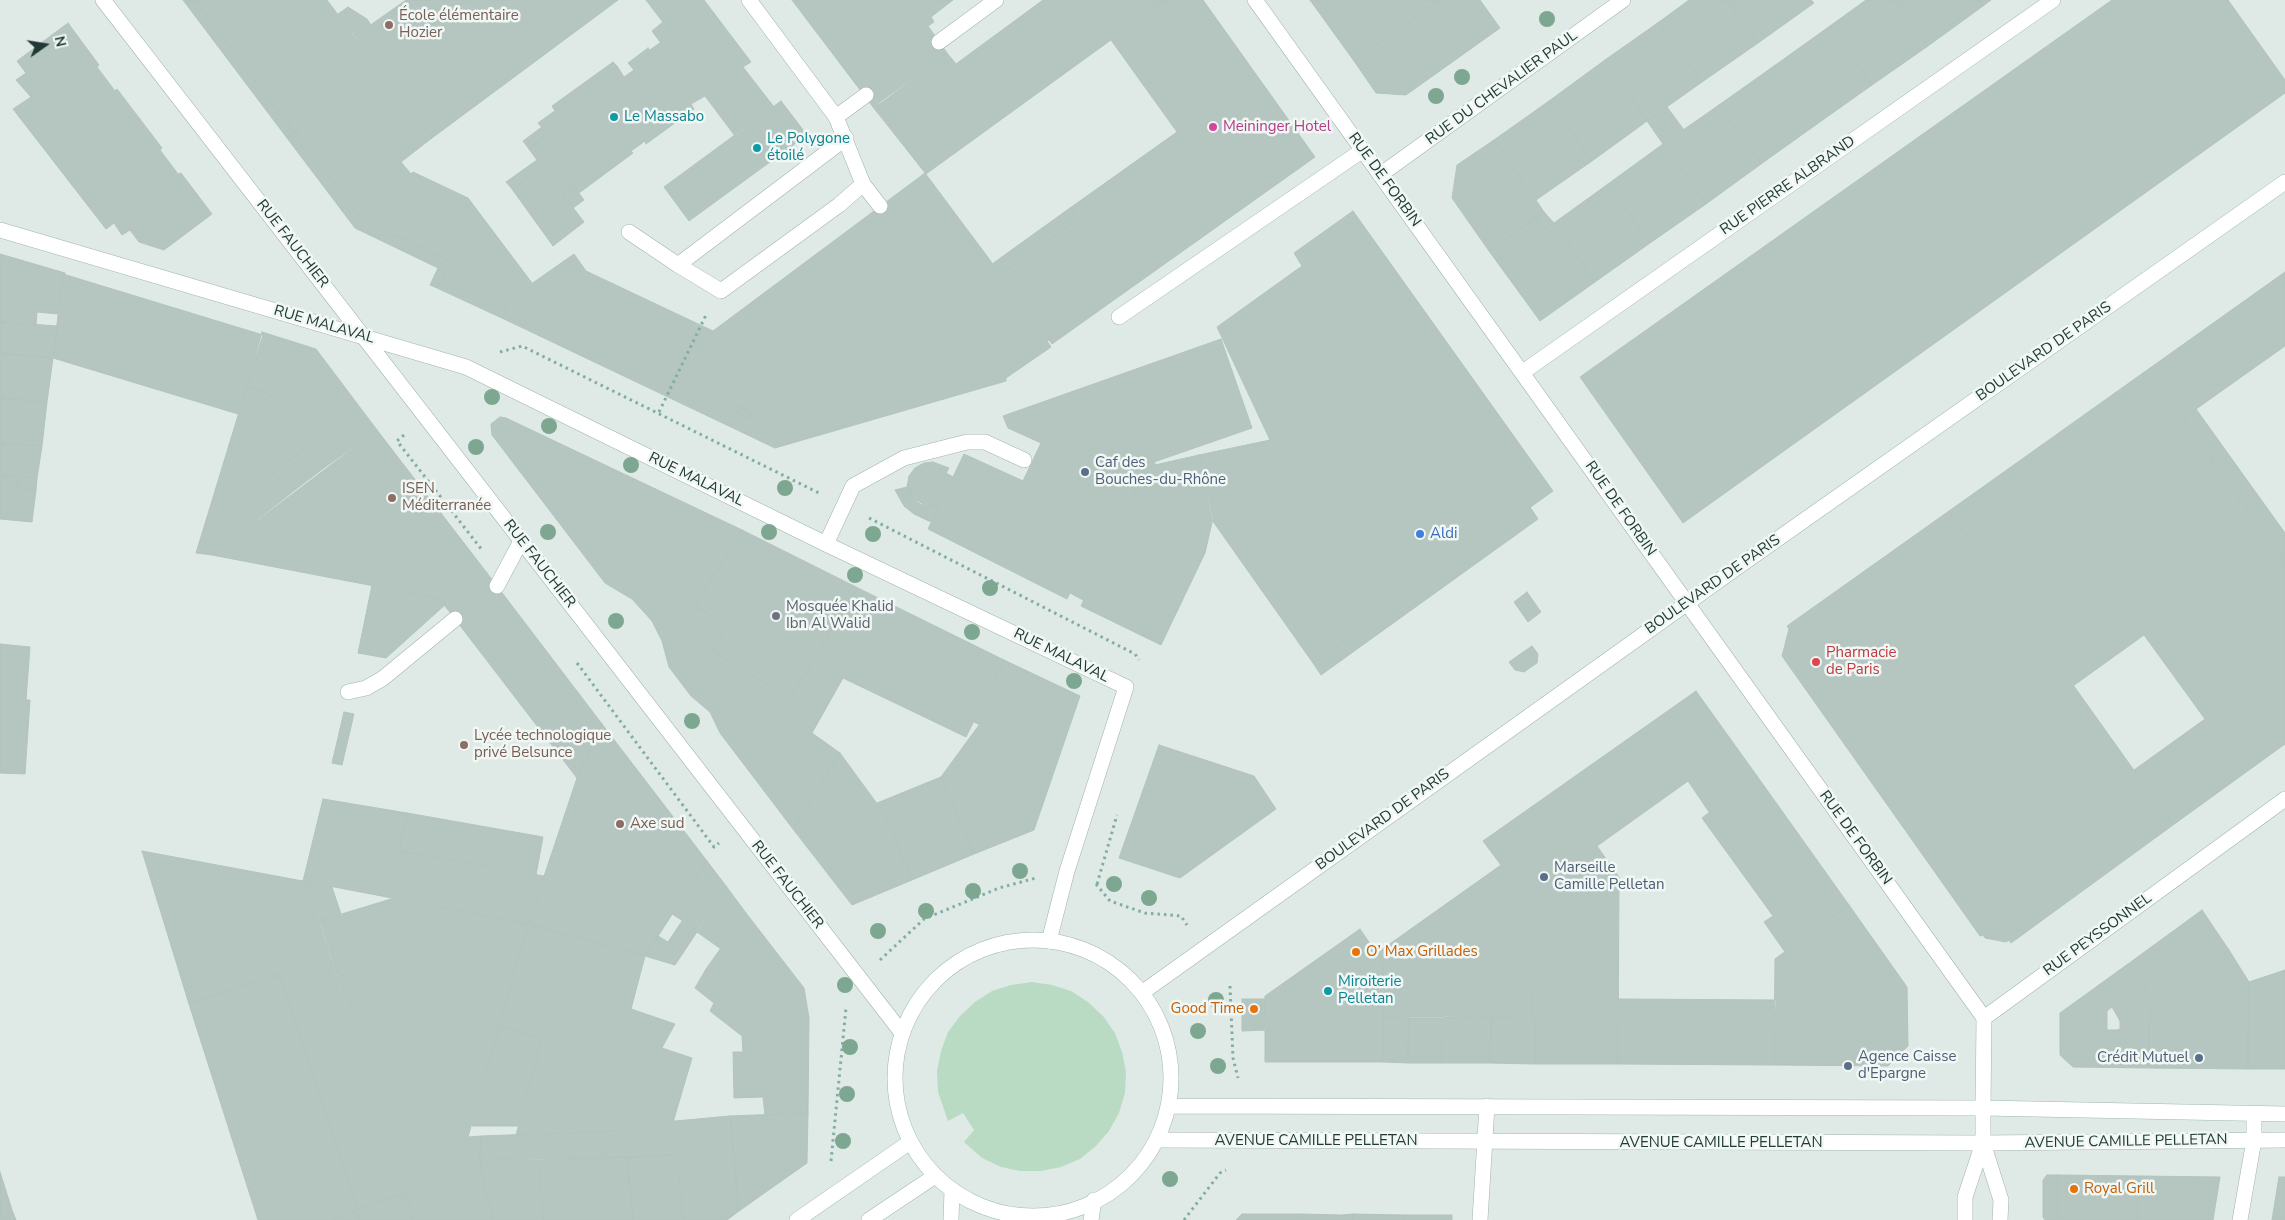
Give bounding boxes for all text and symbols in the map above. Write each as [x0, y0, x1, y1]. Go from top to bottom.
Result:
place label: École élémentaire Hozier [399, 7, 519, 42]
marker: École élémentaire Hozier [383, 19, 395, 31]
north arrow [20, 20, 70, 70]
street label: RUE DU CHEVALIER PAUL [1423, 27, 1581, 149]
text: N [50, 34, 71, 49]
place label: Le Massabo [624, 108, 704, 126]
marker: Le Massabo [608, 111, 620, 123]
place label: Meininger Hotel [1223, 118, 1331, 136]
marker: Meininger Hotel [1207, 121, 1219, 133]
street label: RUE DE FORBIN [1344, 129, 1424, 231]
place label: Le Polygone étoilé [767, 130, 850, 165]
street label: RUE PIERRE ALBRAND [1717, 133, 1859, 239]
marker: Le Polygone étoilé [751, 142, 763, 154]
street label: RUE FAUCHIER [252, 196, 332, 292]
street label: BOULEVARD DE PARIS [1973, 298, 2115, 406]
street label: RUE MALAVAL [272, 302, 376, 348]
street label: RUE MALAVAL [645, 449, 747, 511]
place label: Caf des Bouches-du-Rhône [1095, 454, 1226, 489]
street label: RUE DE FORBIN [1581, 458, 1659, 560]
marker: Caf des Bouches-du-Rhône [1079, 466, 1091, 478]
place label: ISEN Méditerranée [402, 480, 491, 515]
marker: ISEN Méditerranée [386, 492, 398, 504]
street label: RUE FAUCHIER [499, 516, 579, 612]
place label: Aldi [1430, 525, 1458, 543]
marker: Aldi [1414, 528, 1426, 540]
street label: BOULEVARD DE PARIS [1642, 531, 1784, 639]
place label: Mosquée Khalid Ibn Al Walid [786, 598, 894, 633]
marker: Mosquée Khalid Ibn Al Walid [770, 610, 782, 622]
street label: RUE MALAVAL [1010, 625, 1112, 687]
place label: Pharmacie de Paris [1826, 644, 1897, 679]
marker: Pharmacie de Paris [1810, 656, 1822, 668]
place label: Lycée technologique privé Belsunce [474, 727, 611, 762]
marker: Lycée technologique privé Belsunce [458, 739, 470, 751]
street label: BOULEVARD DE PARIS [1313, 765, 1453, 875]
street label: RUE DE FORBIN [1815, 787, 1895, 889]
place label: Axe sud [630, 815, 685, 833]
marker: Axe sud [614, 818, 626, 830]
street label: RUE FAUCHIER [747, 837, 827, 933]
place label: Marseille Camille Pelletan [1554, 859, 1664, 894]
marker: Marseille Camille Pelletan [1538, 871, 1550, 883]
street label: RUE PEYSSONNEL [2040, 890, 2156, 980]
place label: O’ Max Grillades [1366, 943, 1478, 961]
marker: O’ Max Grillades [1350, 946, 1362, 958]
place label: Miroiterie Pelletan [1338, 973, 1401, 1008]
marker: Miroiterie Pelletan [1322, 985, 1334, 997]
place label: Good Time [1171, 1000, 1244, 1018]
marker: Good Time [1248, 1003, 1260, 1015]
place label: Agence Caisse d'Epargne [1858, 1048, 1956, 1083]
place label: Crédit Mutuel [2097, 1049, 2189, 1067]
marker: Crédit Mutuel [2193, 1052, 2205, 1064]
marker: Agence Caisse d'Epargne [1842, 1060, 1854, 1072]
street label: AVENUE CAMILLE PELLETAN [2024, 1131, 2228, 1153]
street label: AVENUE CAMILLE PELLETAN [1214, 1132, 1418, 1150]
street label: AVENUE CAMILLE PELLETAN [1619, 1134, 1823, 1152]
place label: Royal Grill [2084, 1180, 2155, 1198]
marker: Royal Grill [2068, 1183, 2080, 1195]

